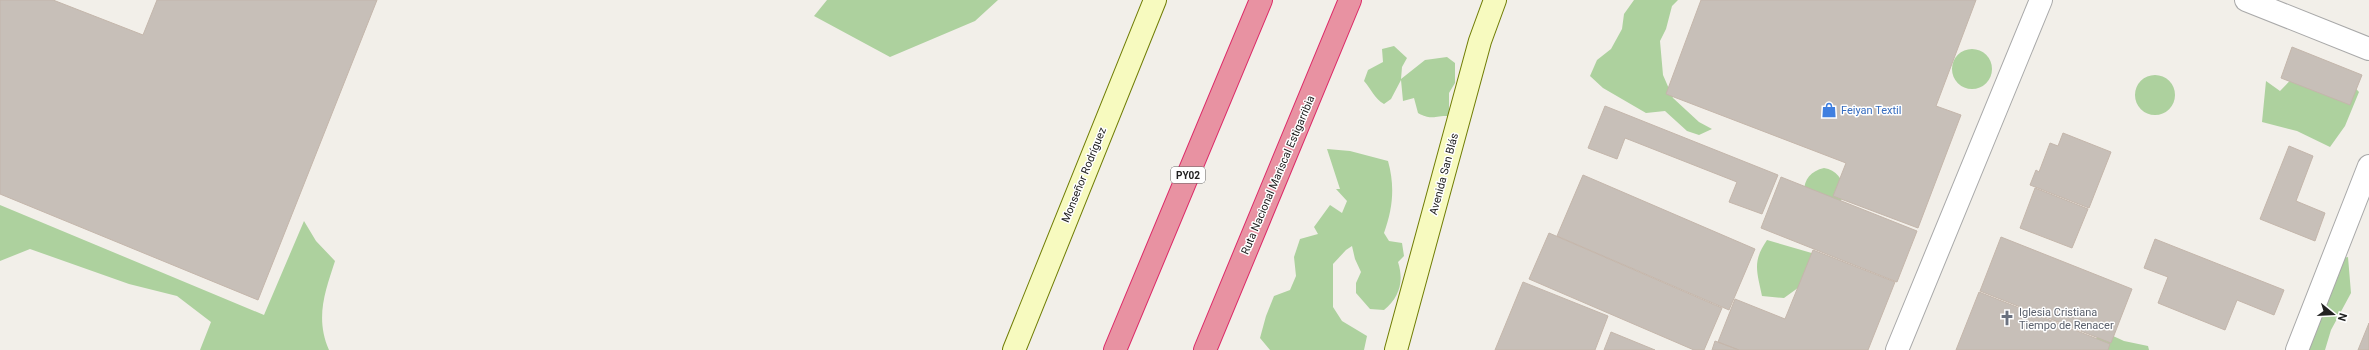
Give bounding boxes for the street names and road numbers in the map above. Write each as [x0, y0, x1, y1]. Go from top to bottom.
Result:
street label: Ruta Nacional Mariscal Estigarribia [1239, 94, 1317, 256]
street label: Monseñor Rodríguez [1059, 125, 1109, 224]
street label: Avenida San Blás [1427, 131, 1461, 216]
road number: PY02 [1171, 167, 1205, 183]

